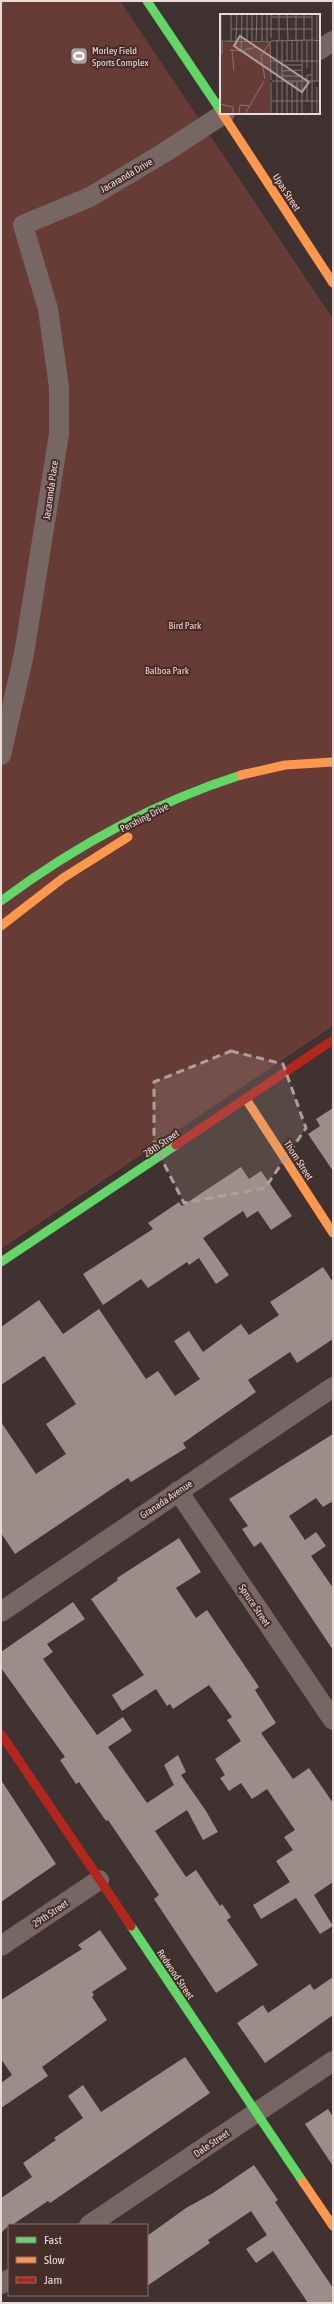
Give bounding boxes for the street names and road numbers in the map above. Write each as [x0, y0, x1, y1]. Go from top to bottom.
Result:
street label: Jacaranda Drive [98, 156, 155, 195]
street label: Upas Street [270, 172, 303, 213]
street label: Jacaranda Place [41, 459, 60, 520]
street label: Pershing Drive [118, 800, 171, 834]
street label: 28th Street [141, 1127, 181, 1159]
street label: Thorn Street [282, 1138, 315, 1182]
street label: Granada Avenue [138, 1478, 195, 1521]
street label: Spruce Street [237, 1582, 273, 1628]
street label: 29th Street [30, 1897, 70, 1929]
street label: Redwood Street [155, 1947, 196, 2001]
street label: Dale Street [191, 2127, 231, 2159]

